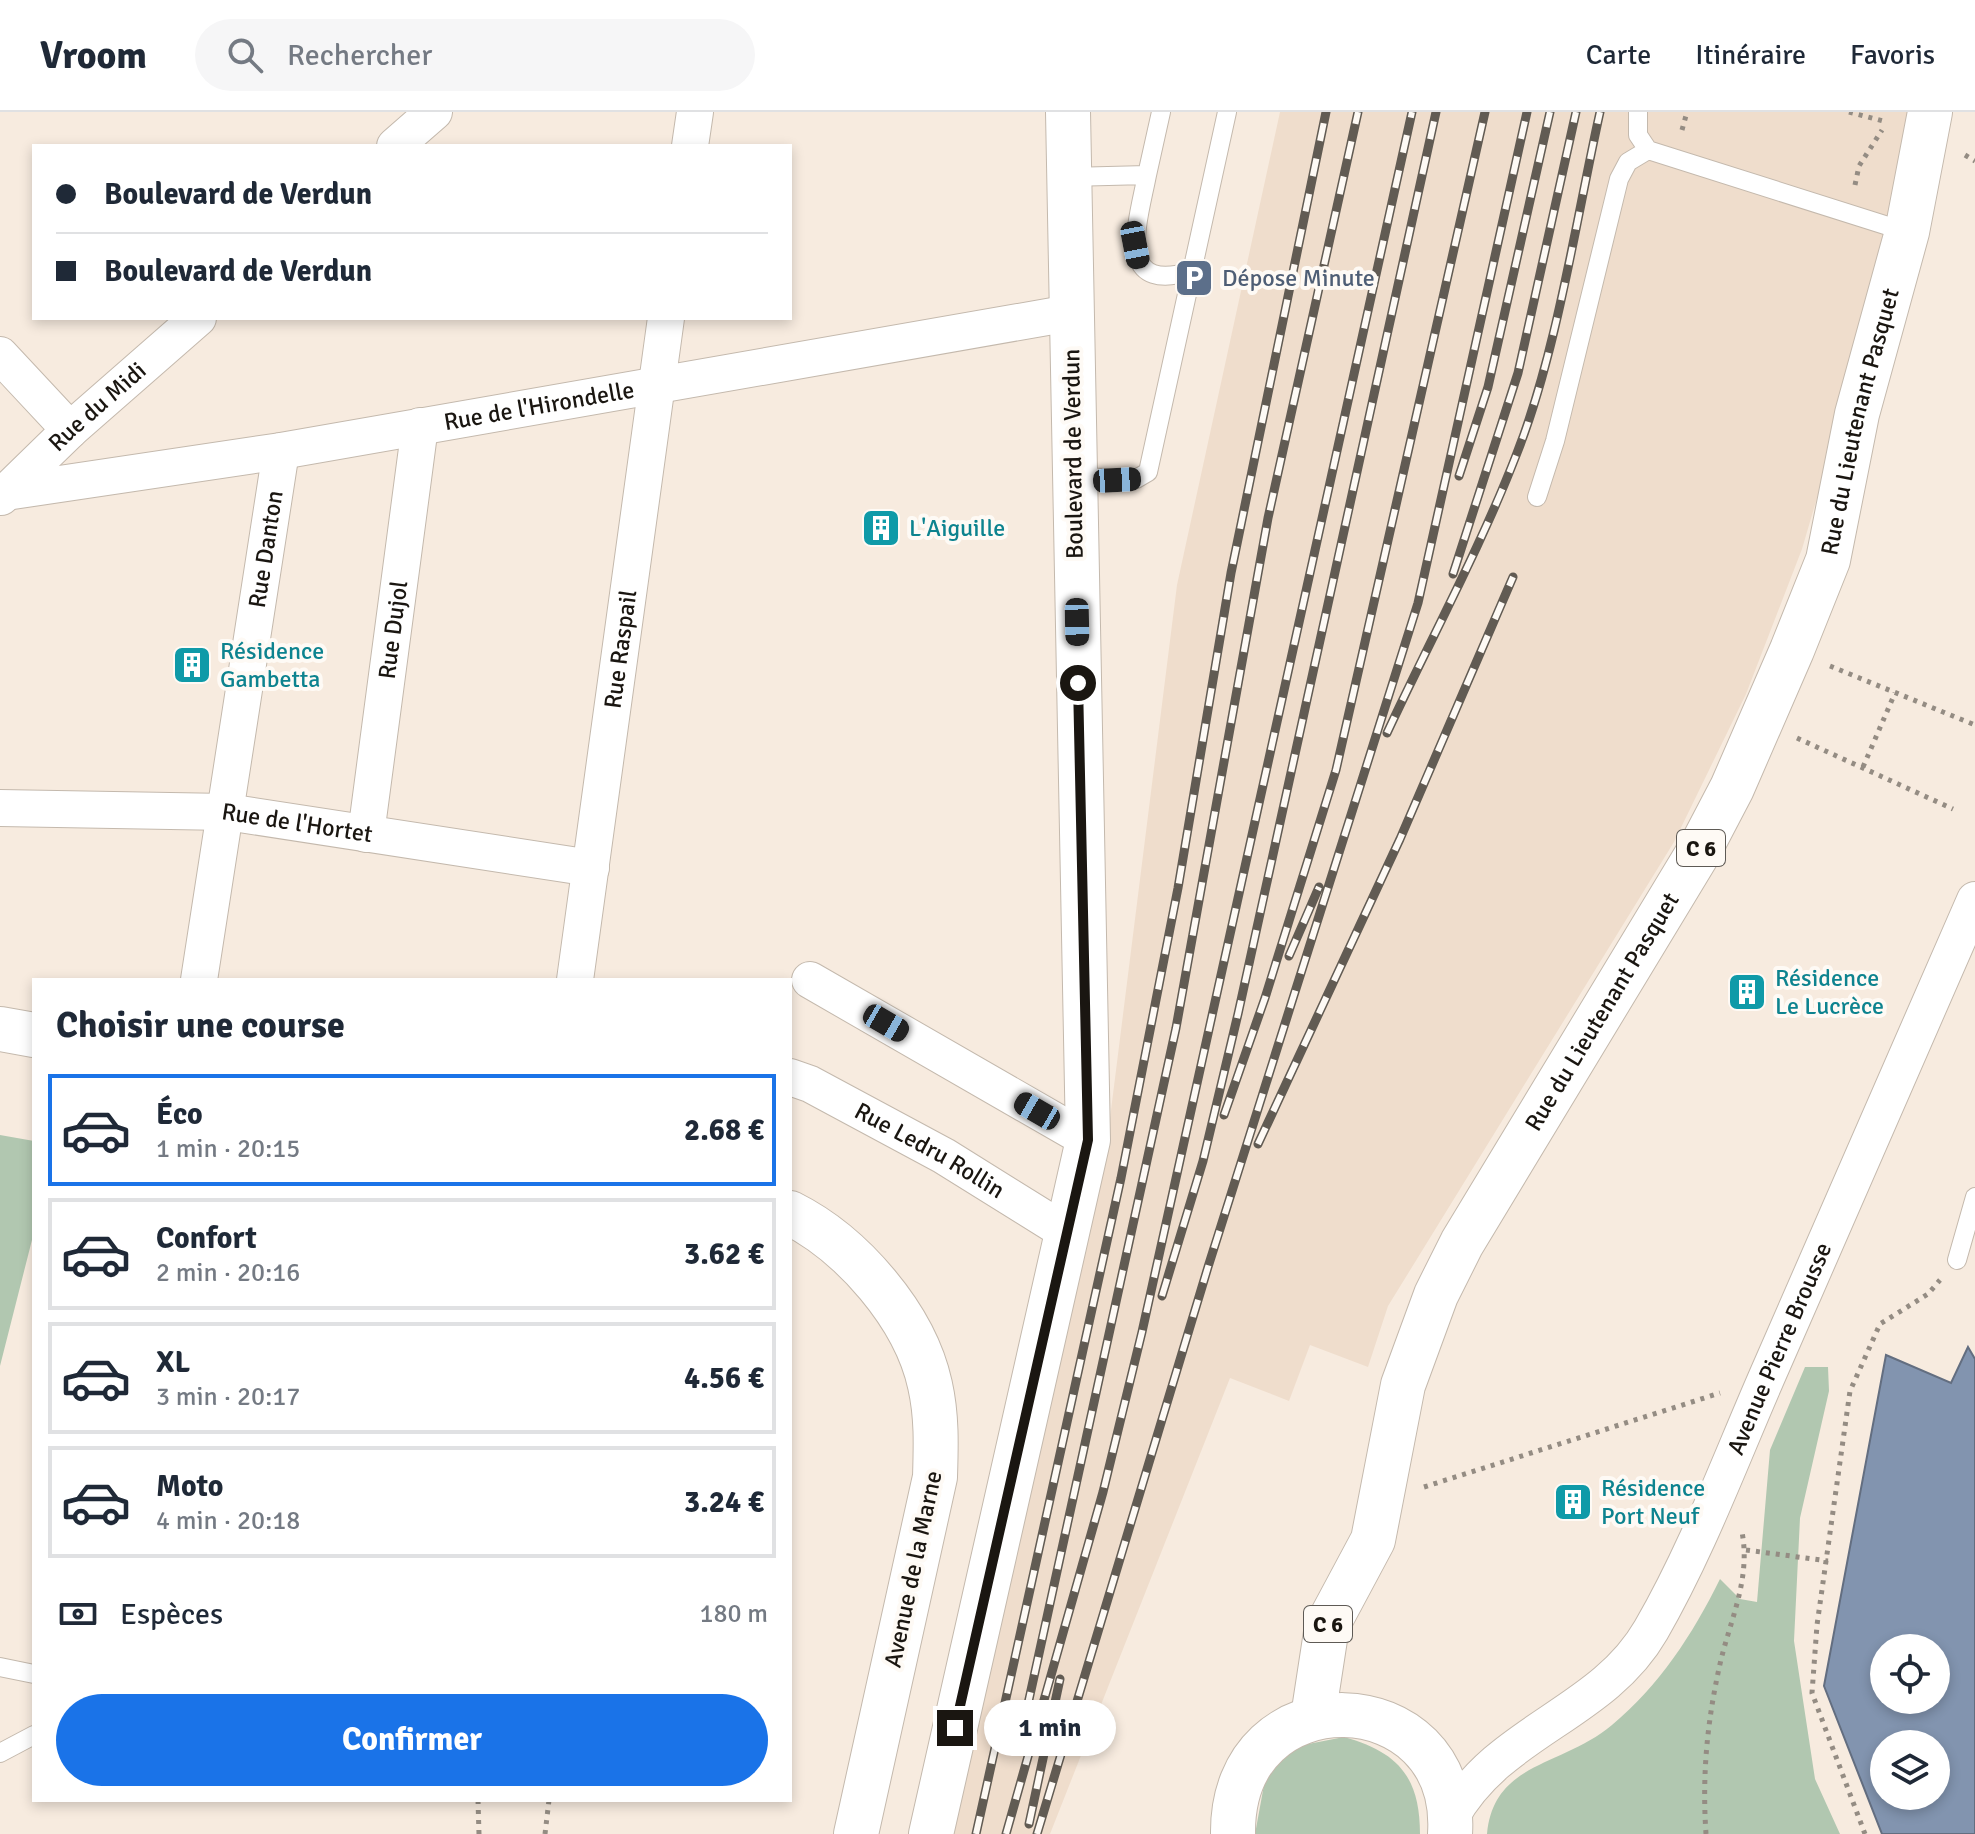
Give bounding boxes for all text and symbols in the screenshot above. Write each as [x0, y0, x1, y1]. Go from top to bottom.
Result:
search box [195, 19, 755, 91]
text: Vroom [40, 32, 147, 79]
icon: search [223, 33, 267, 77]
text: Rechercher [287, 37, 432, 74]
text: Carte [1586, 38, 1651, 72]
text: Itinéraire [1695, 38, 1806, 72]
text: Favoris [1850, 38, 1935, 72]
text: Boulevard de Verdun [104, 176, 372, 213]
car [1119, 219, 1151, 271]
text: Boulevard de Verdun [104, 253, 372, 290]
parking icon: Dépose Minute [1173, 257, 1215, 299]
place label: Dépose Minute [1222, 263, 1375, 293]
street label: Rue du Lieutenant Pasquet [1814, 285, 1906, 558]
street label: Boulevard de Verdun [1056, 349, 1090, 559]
street label: Rue du Midi [42, 355, 152, 458]
street label: Rue de l'Hirondelle [442, 374, 636, 437]
car [1092, 467, 1142, 493]
street label: Rue Danton [242, 488, 290, 610]
building icon: L'Aiguille [860, 507, 902, 549]
place label: L'Aiguille [909, 513, 1005, 543]
street label: Rue Dujol [372, 579, 414, 681]
street label: Rue Raspail [597, 588, 643, 710]
car [1065, 598, 1089, 646]
place label: Résidence Gambetta [220, 636, 324, 694]
building icon: Résidence Gambetta [171, 644, 213, 686]
route start [1060, 665, 1096, 701]
street label: Rue de l'Hortet [220, 796, 375, 849]
road number: C 6 [1677, 830, 1725, 866]
street label: Rue du Lieutenant Pasquet [1518, 887, 1686, 1136]
place label: Résidence Le Lucrèce [1775, 963, 1884, 1021]
building icon: Résidence Le Lucrèce [1726, 971, 1768, 1013]
car [859, 1001, 913, 1045]
text: Choisir une course [56, 1003, 345, 1048]
car [1010, 1089, 1064, 1133]
icon: car [60, 1094, 132, 1166]
text: Éco [156, 1096, 203, 1133]
street label: Rue Ledru Rollin [849, 1096, 1010, 1205]
text: 2.68 € [684, 1112, 764, 1149]
text: 1 min · 20:15 [156, 1133, 300, 1165]
icon: car [60, 1218, 132, 1290]
text: Confort [156, 1220, 257, 1257]
text: 3.62 € [684, 1236, 764, 1273]
street label: Avenue Pierre Brousse [1720, 1238, 1838, 1459]
text: 2 min · 20:16 [156, 1257, 300, 1289]
icon: car [60, 1342, 132, 1414]
text: XL [156, 1344, 190, 1381]
text: 4.56 € [684, 1360, 764, 1397]
text: 3 min · 20:17 [156, 1381, 300, 1413]
icon: car [60, 1466, 132, 1538]
text: Moto [156, 1468, 223, 1505]
street label: Avenue de la Marne [877, 1468, 949, 1670]
place label: Résidence Port Neuf [1601, 1473, 1705, 1531]
building icon: Résidence Port Neuf [1552, 1481, 1594, 1523]
text: 3.24 € [684, 1484, 764, 1521]
text: 4 min · 20:18 [156, 1505, 300, 1537]
icon: cash [56, 1592, 100, 1636]
text: Espèces [120, 1596, 223, 1633]
text: 180 m [699, 1598, 768, 1630]
road number: C 6 [1304, 1606, 1352, 1642]
map controls [1870, 1634, 1950, 1810]
button: locate [1870, 1634, 1950, 1714]
button: Confirmer [56, 1694, 768, 1786]
callout: 1 min [983, 1700, 1115, 1756]
route end [937, 1710, 973, 1746]
text: 1 min [1019, 1712, 1081, 1744]
button: layers [1870, 1730, 1950, 1810]

